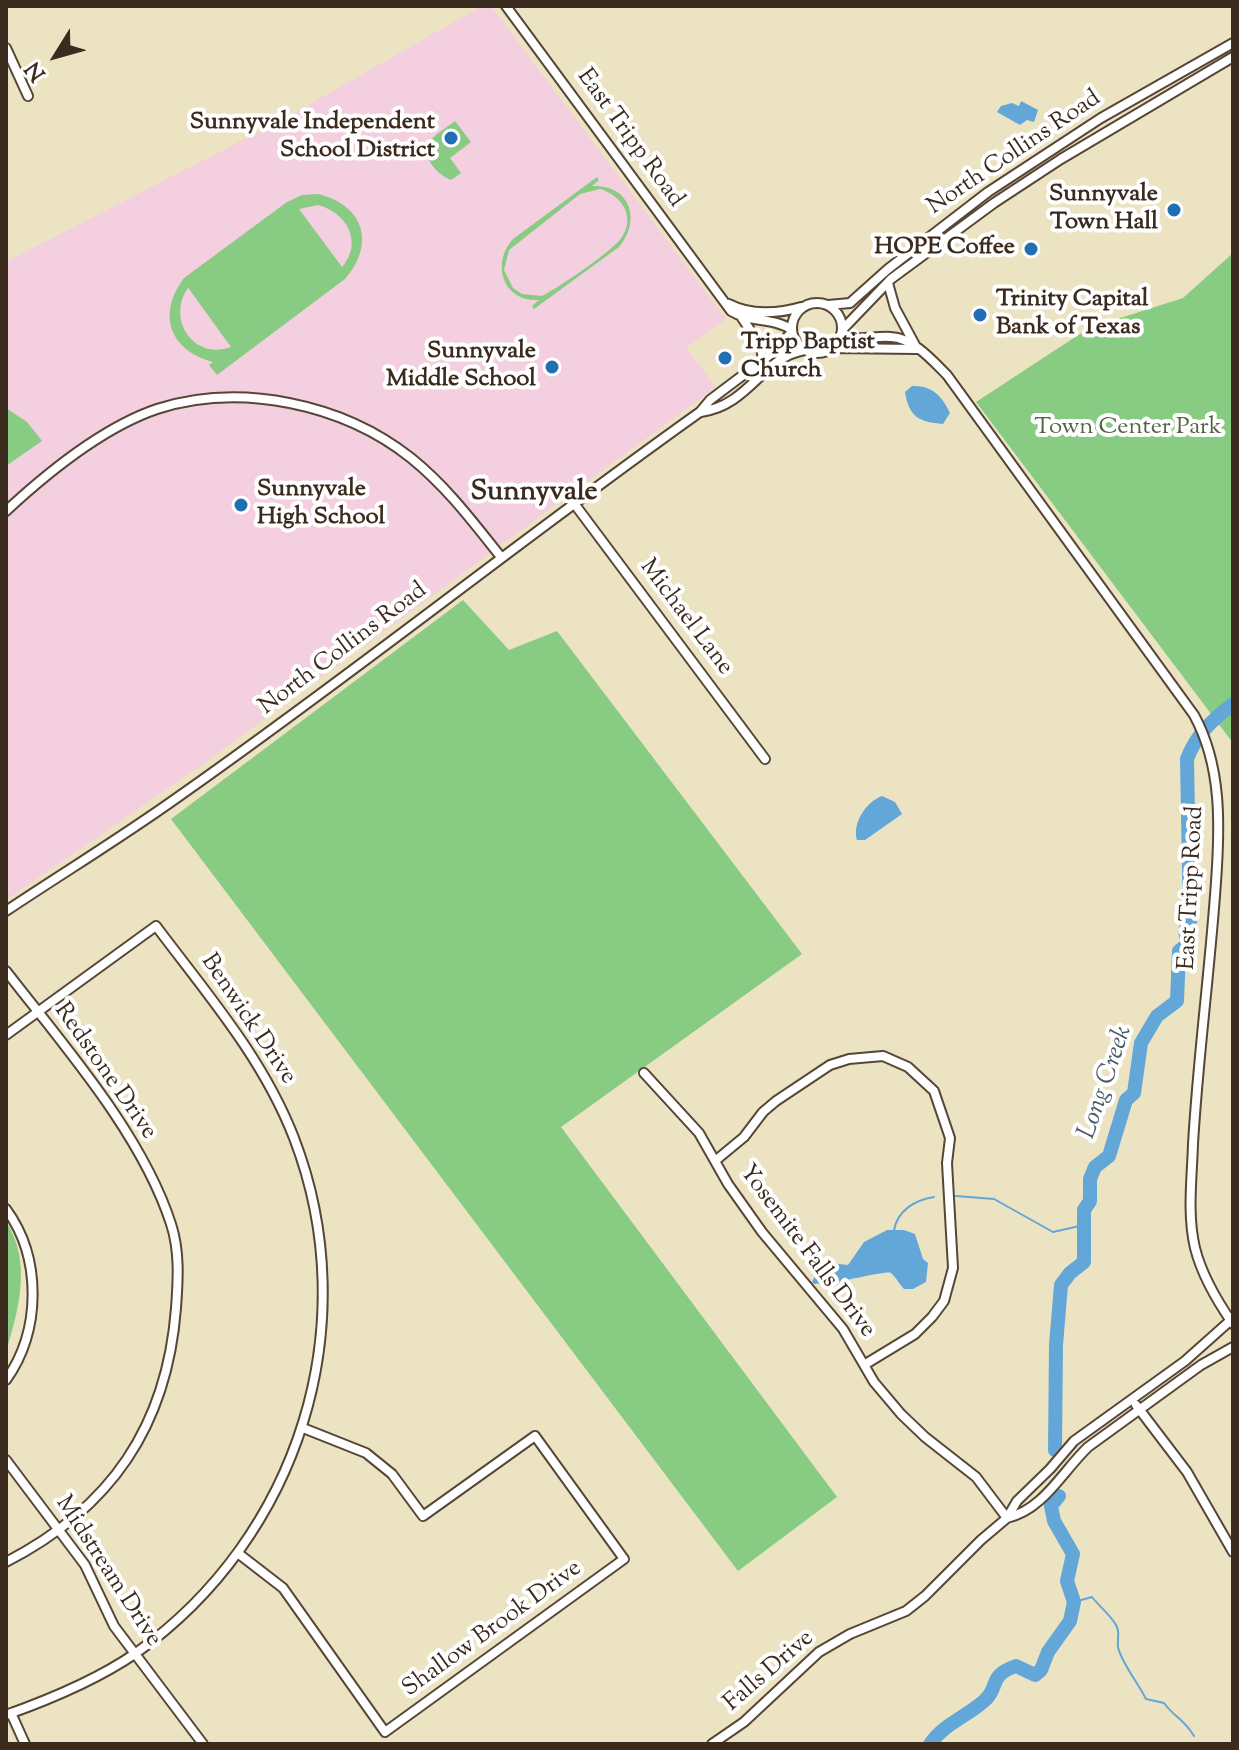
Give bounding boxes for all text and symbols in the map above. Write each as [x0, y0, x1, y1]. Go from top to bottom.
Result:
north arrow [16, 16, 96, 96]
text: N [19, 54, 55, 87]
street label: East Tripp Road [569, 64, 689, 214]
street label: North Collins Road [923, 85, 1107, 223]
place label: Sunnyvale Independent School District [190, 110, 435, 166]
marker: Sunnyvale Independent School District [442, 129, 460, 147]
place label: Sunnyvale Town Hall [1049, 182, 1158, 238]
marker: Sunnyvale Town Hall [1165, 201, 1183, 219]
place label: HOPE Coffee [874, 235, 1015, 263]
marker: HOPE Coffee [1022, 240, 1040, 258]
place label: Trinity Capital Bank of Texas [996, 287, 1149, 343]
marker: Trinity Capital Bank of Texas [971, 306, 989, 324]
place label: Tripp Baptist Church [741, 330, 875, 386]
place label: Sunnyvale Middle School [386, 339, 536, 395]
marker: Tripp Baptist Church [716, 349, 734, 367]
marker: Sunnyvale Middle School [543, 358, 561, 376]
park label: Town Center Park [1034, 415, 1222, 443]
place label: Sunnyvale High School [257, 477, 385, 533]
district label: Sunnyvale [470, 477, 598, 511]
marker: Sunnyvale High School [232, 496, 250, 514]
street label: Michael Lane [632, 554, 738, 682]
street label: North Collins Road [254, 577, 434, 723]
street label: East Tripp Road [1174, 805, 1212, 971]
street label: Benwick Drive [193, 949, 301, 1091]
street label: Redstone Drive [46, 998, 162, 1146]
water label: Long Creek [1073, 1022, 1141, 1144]
street label: Yosemite Falls Drive [732, 1160, 880, 1344]
street label: Midstream Drive [48, 1491, 166, 1653]
street label: Shallow Brook Drive [398, 1555, 588, 1705]
street label: Falls Drive [719, 1625, 821, 1719]

